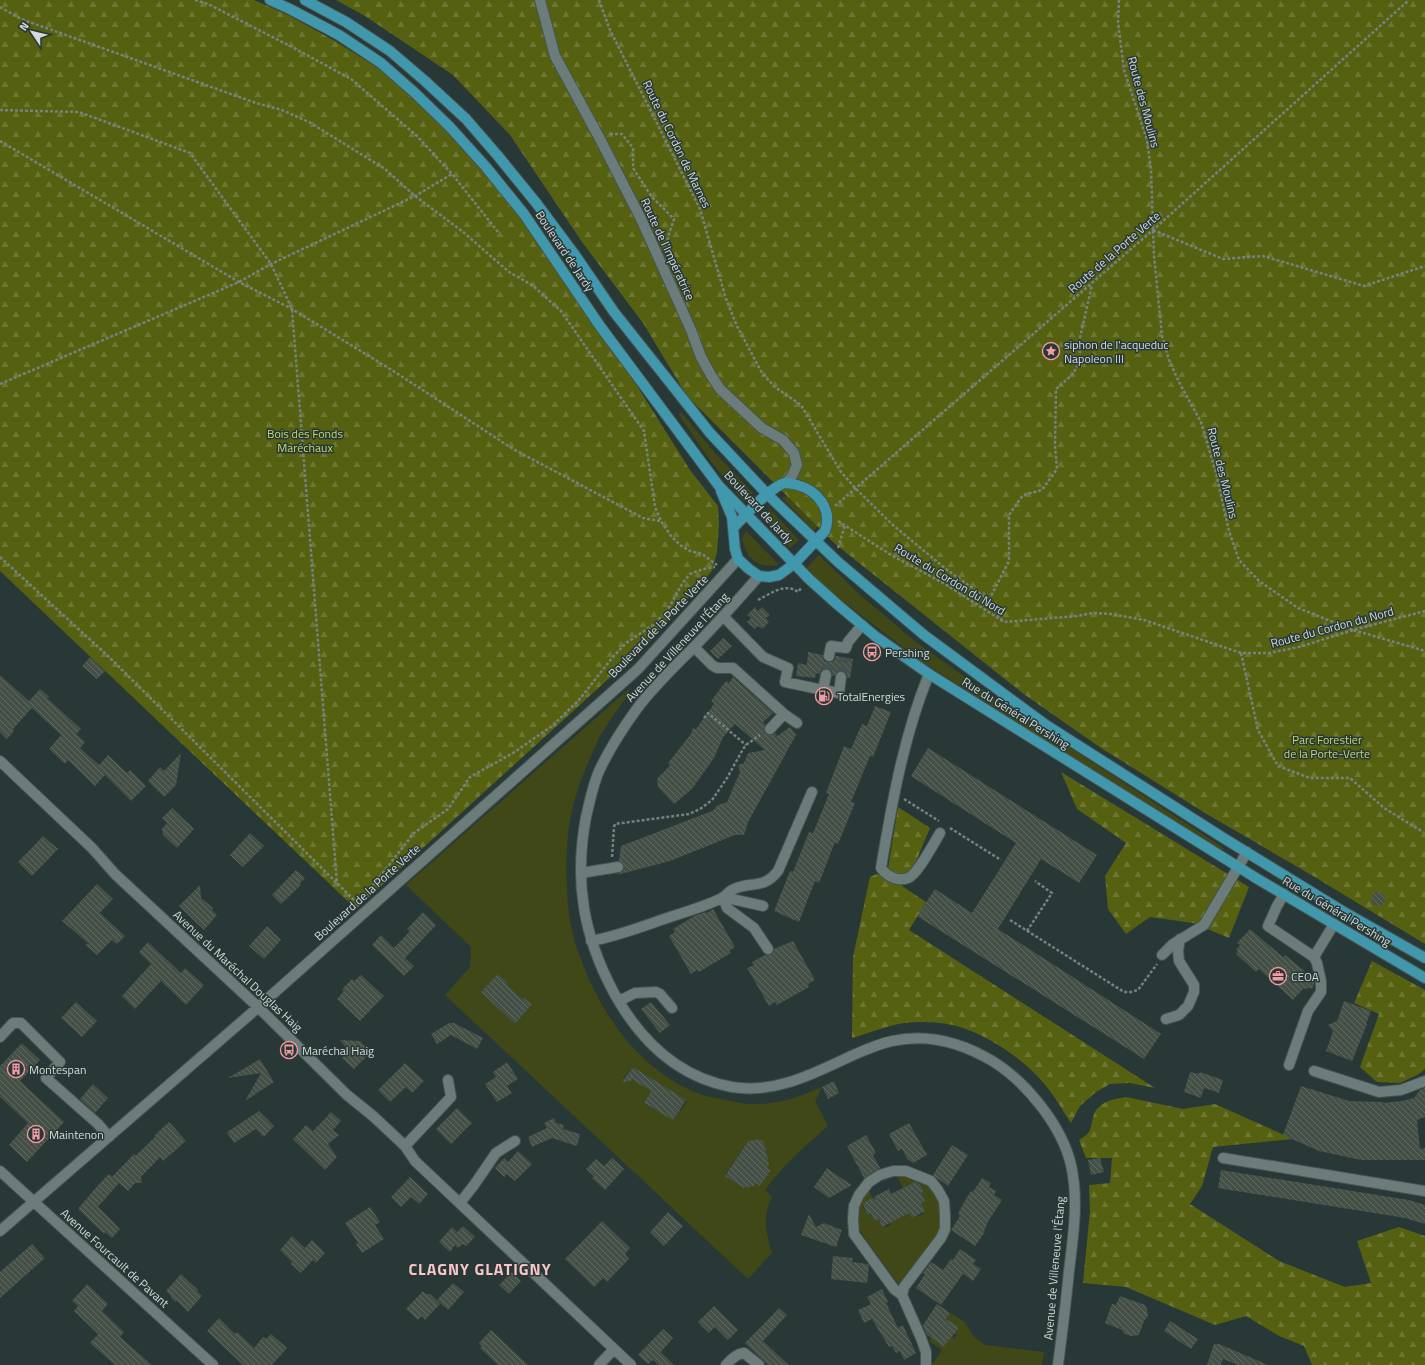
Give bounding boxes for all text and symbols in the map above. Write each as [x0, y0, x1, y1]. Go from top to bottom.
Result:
north arrow [12, 12, 52, 52]
text: N [15, 19, 33, 34]
street label: Route des Moulins [1123, 54, 1165, 150]
street label: Route du Cordon de Marnes [638, 77, 716, 212]
street label: Route de l'Impératrice [636, 195, 700, 303]
street label: Route de la Porte Verte [1064, 206, 1164, 298]
street label: Boulevard de Jardy [531, 207, 599, 296]
place label: siphon de l'acqueduc Napoleon III [1064, 335, 1169, 368]
place icon: siphon de l'acqueduc Napoleon III [1041, 341, 1061, 361]
park label: Bois des Fonds Maréchaux [267, 424, 343, 457]
street label: Route des Moulins [1202, 425, 1244, 521]
street label: Boulevard de Jardy [720, 466, 798, 548]
street label: Route du Cordon du Nord [891, 538, 1009, 620]
street label: Boulevard de la Porte Verte [603, 570, 713, 682]
street label: Avenue de Villeneuve l'Étang [621, 588, 733, 706]
street label: Route du Cordon du Nord [1268, 601, 1396, 653]
bus stop icon: Pershing [862, 642, 882, 662]
place label: Pershing [885, 643, 930, 662]
street label: Rue du Général Pershing [958, 672, 1074, 754]
fuel station icon: TotalEnergies [814, 686, 834, 706]
place label: TotalEnergies [837, 687, 906, 706]
park label: Parc Forestier de la Porte-Verte [1284, 730, 1370, 763]
street label: Boulevard de la Porte Verte [310, 839, 424, 945]
street label: Rue du Général Pershing [1279, 871, 1395, 951]
street label: Avenue du Maréchal Douglas Haig [169, 906, 307, 1036]
office icon: CEOA [1268, 966, 1288, 986]
place label: CEOA [1291, 967, 1319, 986]
bus stop icon: Maréchal Haig [279, 1040, 299, 1060]
place label: Maréchal Haig [302, 1041, 374, 1060]
building icon: Montespan [6, 1059, 26, 1079]
place label: Montespan [29, 1060, 86, 1079]
building icon: Maintenon [26, 1124, 46, 1144]
place label: Maintenon [49, 1125, 104, 1144]
street label: Avenue de Villeneuve l'Étang [1038, 1195, 1070, 1341]
street label: Avenue Fourcault de Pavant [56, 1204, 174, 1313]
district label: CLAGNY GLATIGNY [408, 1257, 552, 1281]

